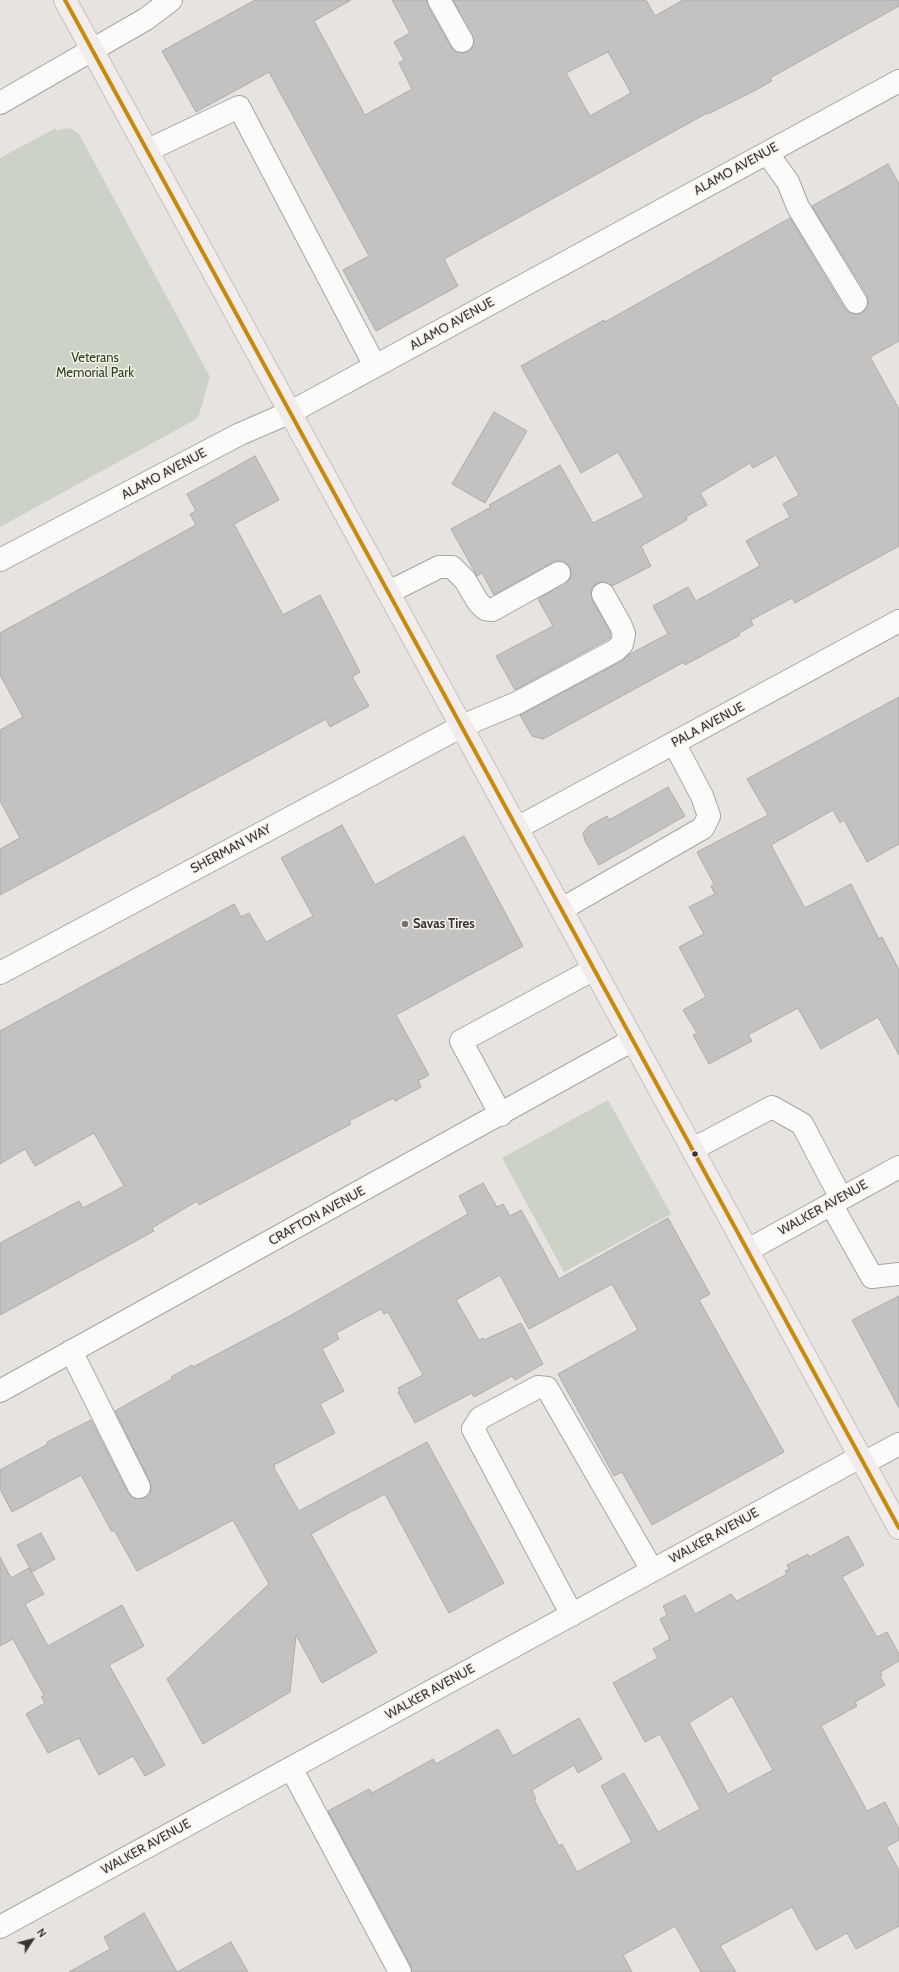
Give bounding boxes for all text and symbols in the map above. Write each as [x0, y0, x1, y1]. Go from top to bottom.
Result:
street label: ALAMO AVENUE [691, 139, 781, 199]
street label: ALAMO AVENUE [407, 294, 497, 354]
park label: Veterans Memorial Park [56, 350, 134, 381]
street label: ALAMO AVENUE [119, 445, 209, 503]
street label: PALA AVENUE [669, 699, 747, 751]
street label: SHERMAN WAY [188, 821, 274, 877]
place label: Savas Tires [413, 916, 475, 932]
marker: Savas Tires [400, 919, 410, 929]
unlabelled marker [690, 1149, 700, 1159]
street label: WALKER AVENUE [776, 1177, 870, 1239]
street label: CRAFTON AVENUE [266, 1183, 368, 1249]
street label: WALKER AVENUE [667, 1505, 761, 1567]
street label: WALKER AVENUE [383, 1661, 477, 1723]
street label: WALKER AVENUE [99, 1816, 193, 1878]
north arrow [12, 1920, 52, 1960]
text: N [34, 1926, 50, 1940]

